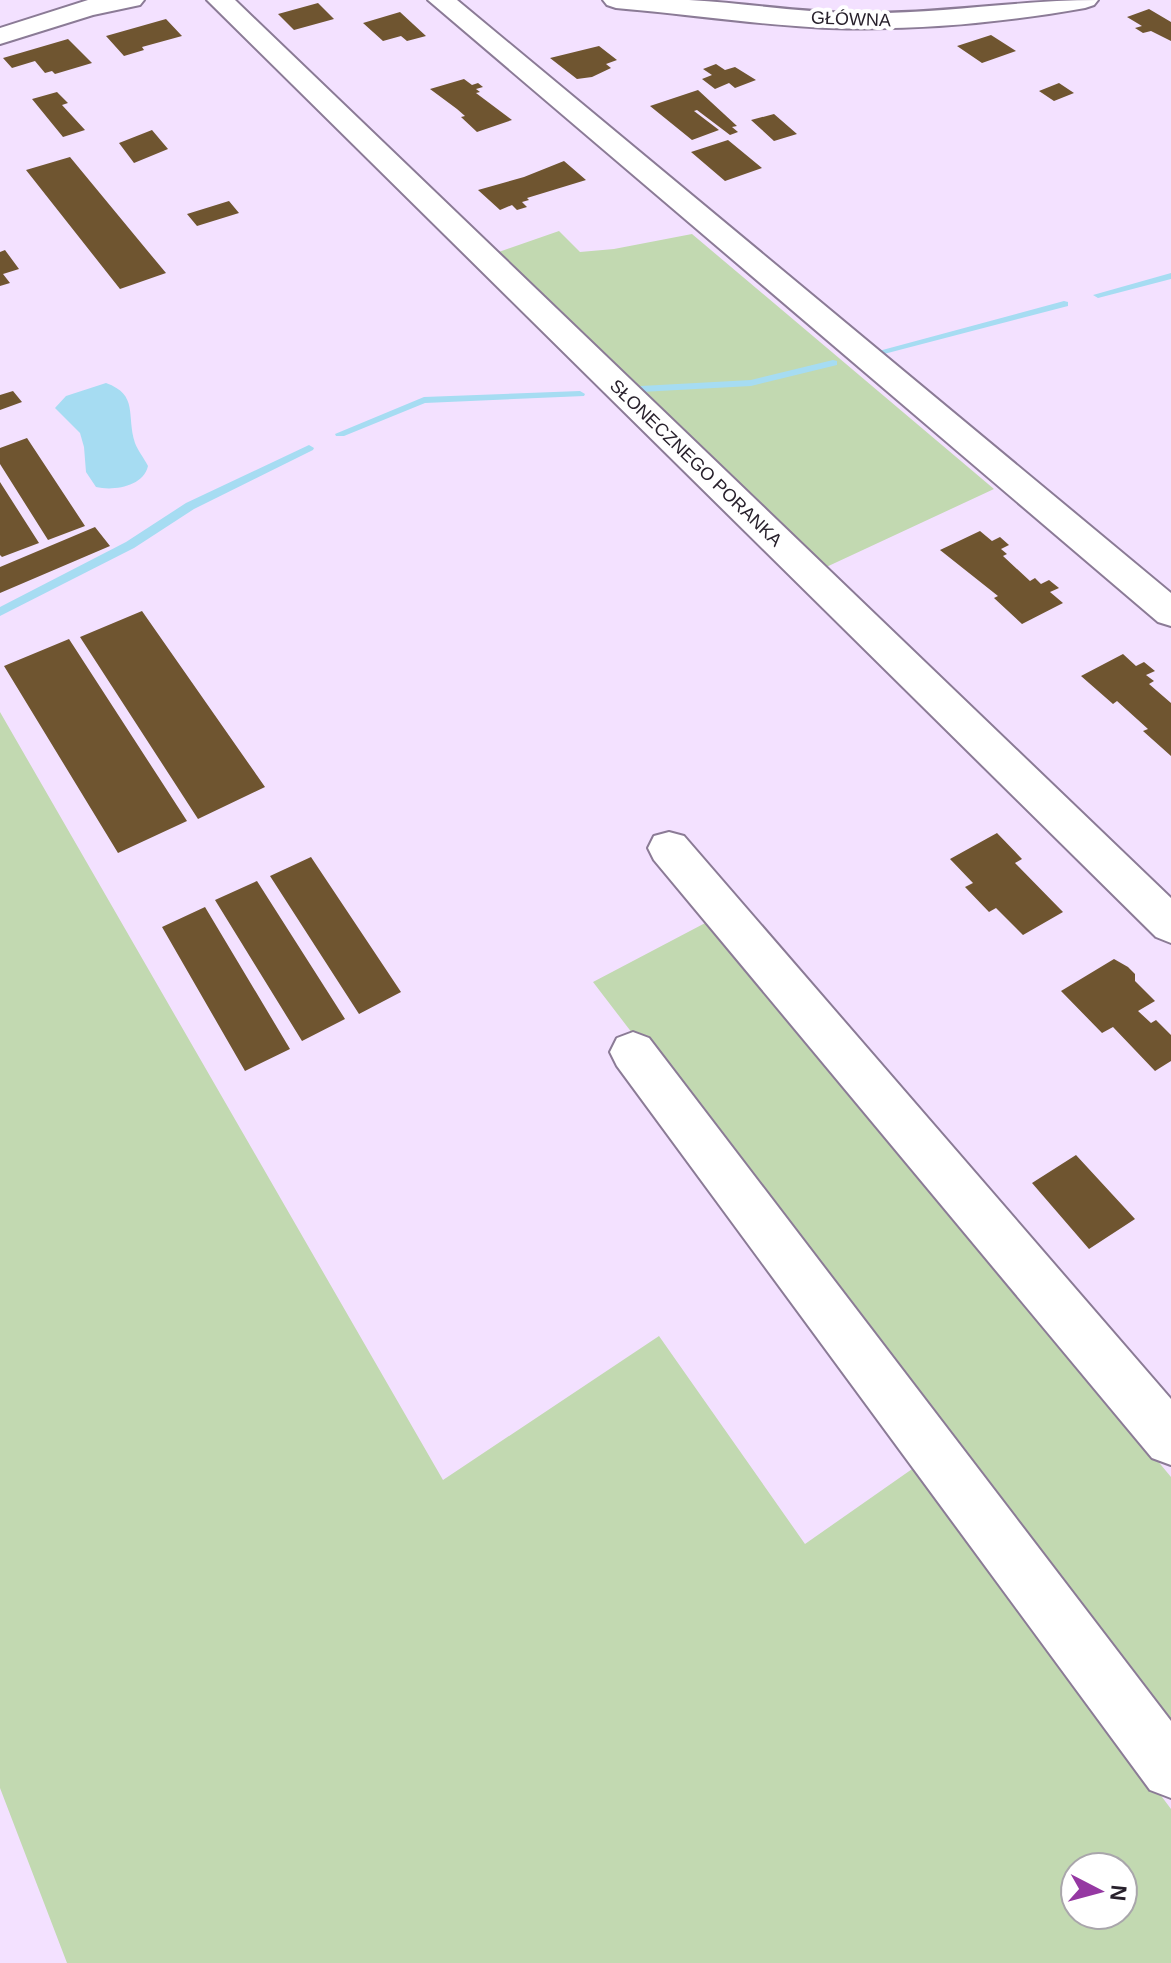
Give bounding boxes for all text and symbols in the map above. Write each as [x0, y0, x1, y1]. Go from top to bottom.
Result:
street label: GŁÓWNA [811, 7, 891, 30]
street label: SŁONECZNEGO PORANKA [606, 376, 786, 550]
north arrow [1059, 1851, 1139, 1931]
text: N [1105, 1884, 1132, 1902]

